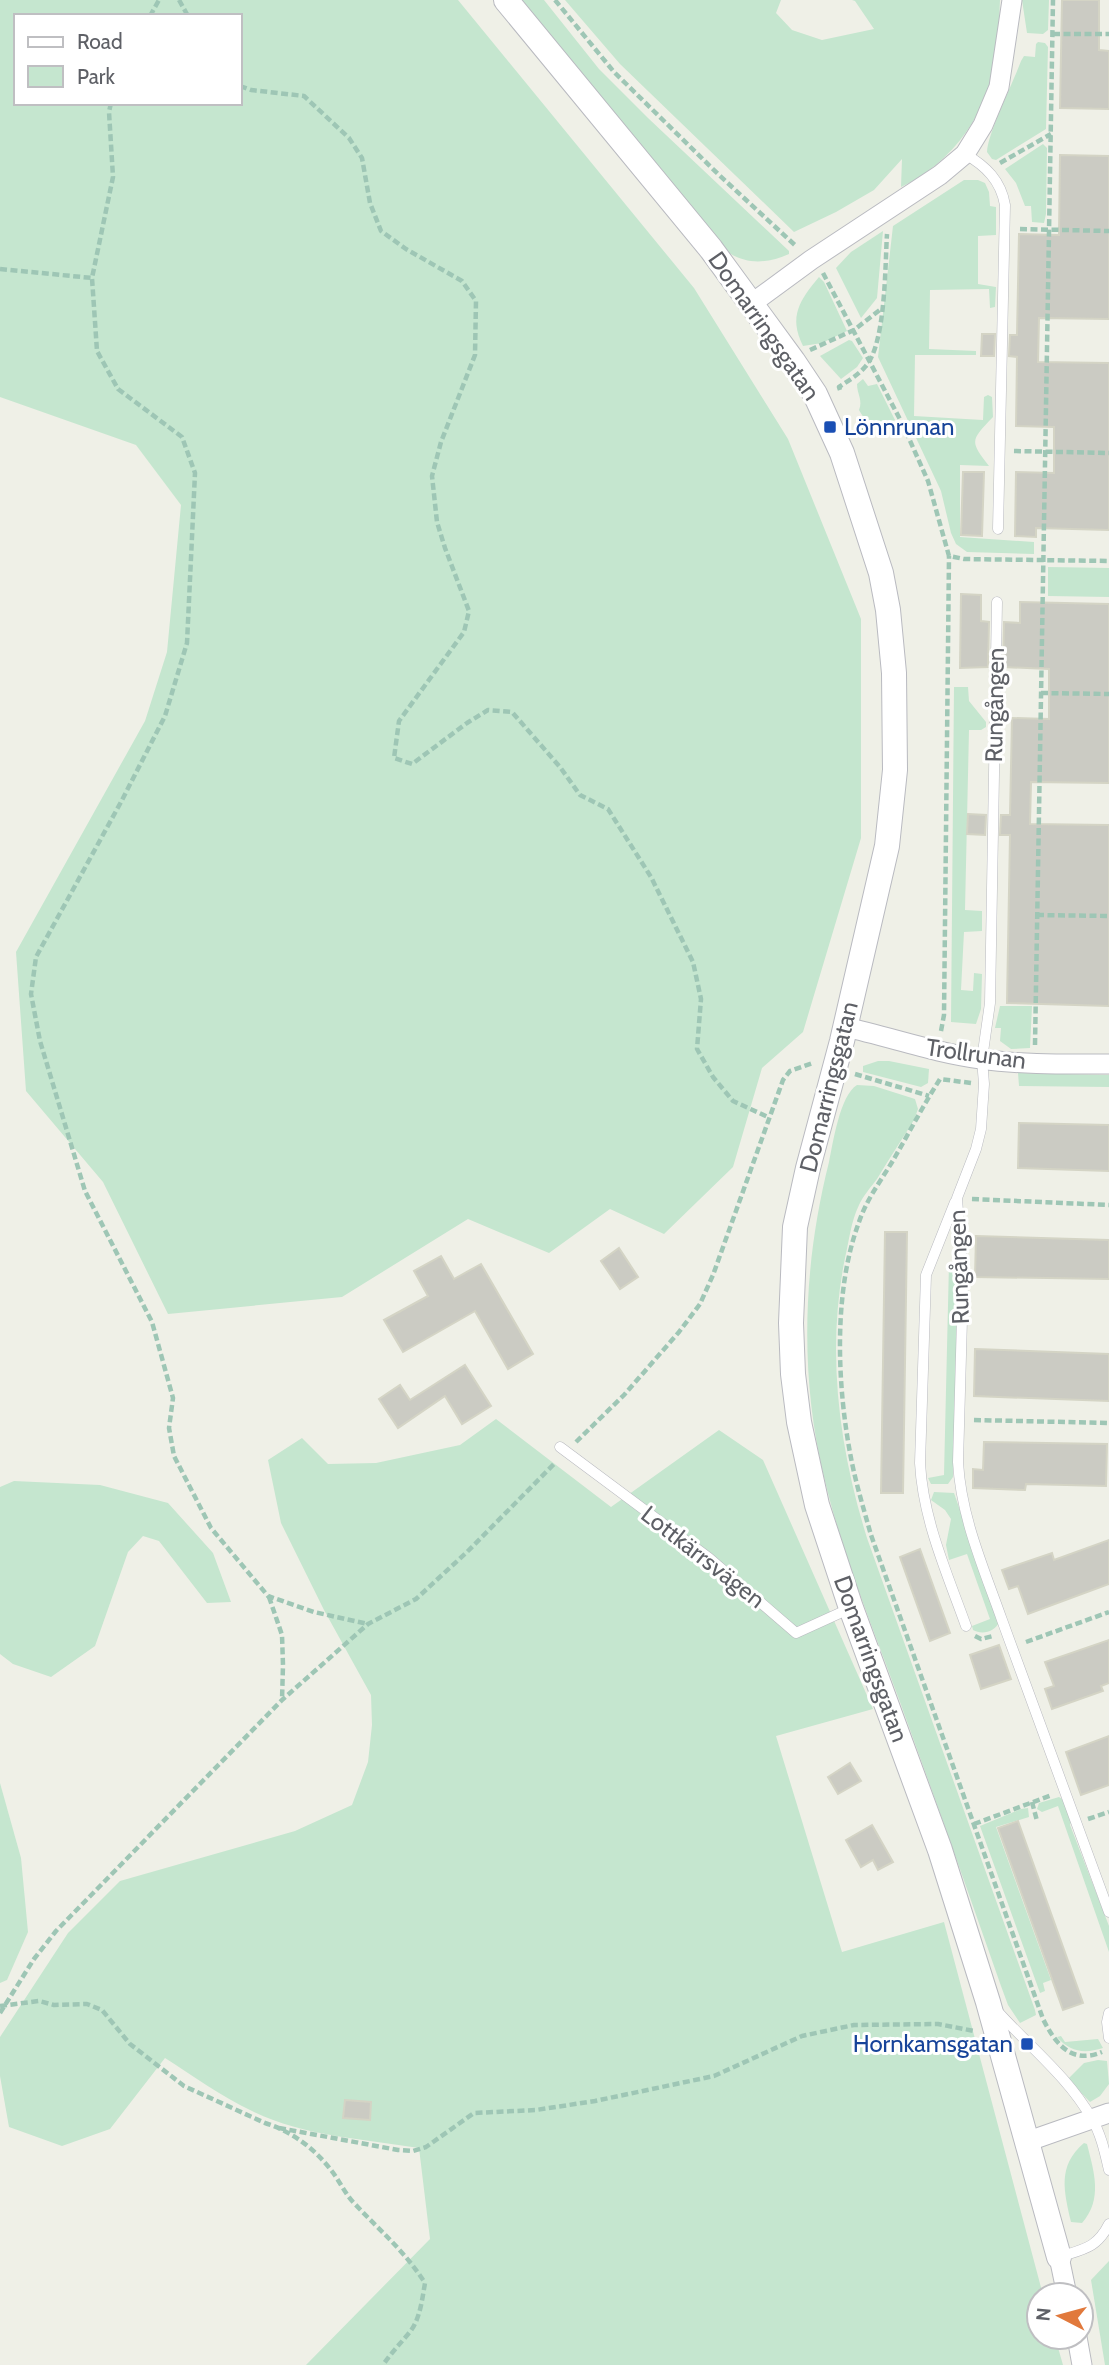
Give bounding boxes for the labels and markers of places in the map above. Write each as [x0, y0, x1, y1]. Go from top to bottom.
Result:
place label: Lönnrunan [844, 412, 954, 441]
marker: Lönnrunan [822, 419, 838, 435]
place label: Hornkamsgatan [853, 2029, 1013, 2058]
marker: Hornkamsgatan [1019, 2036, 1035, 2052]

